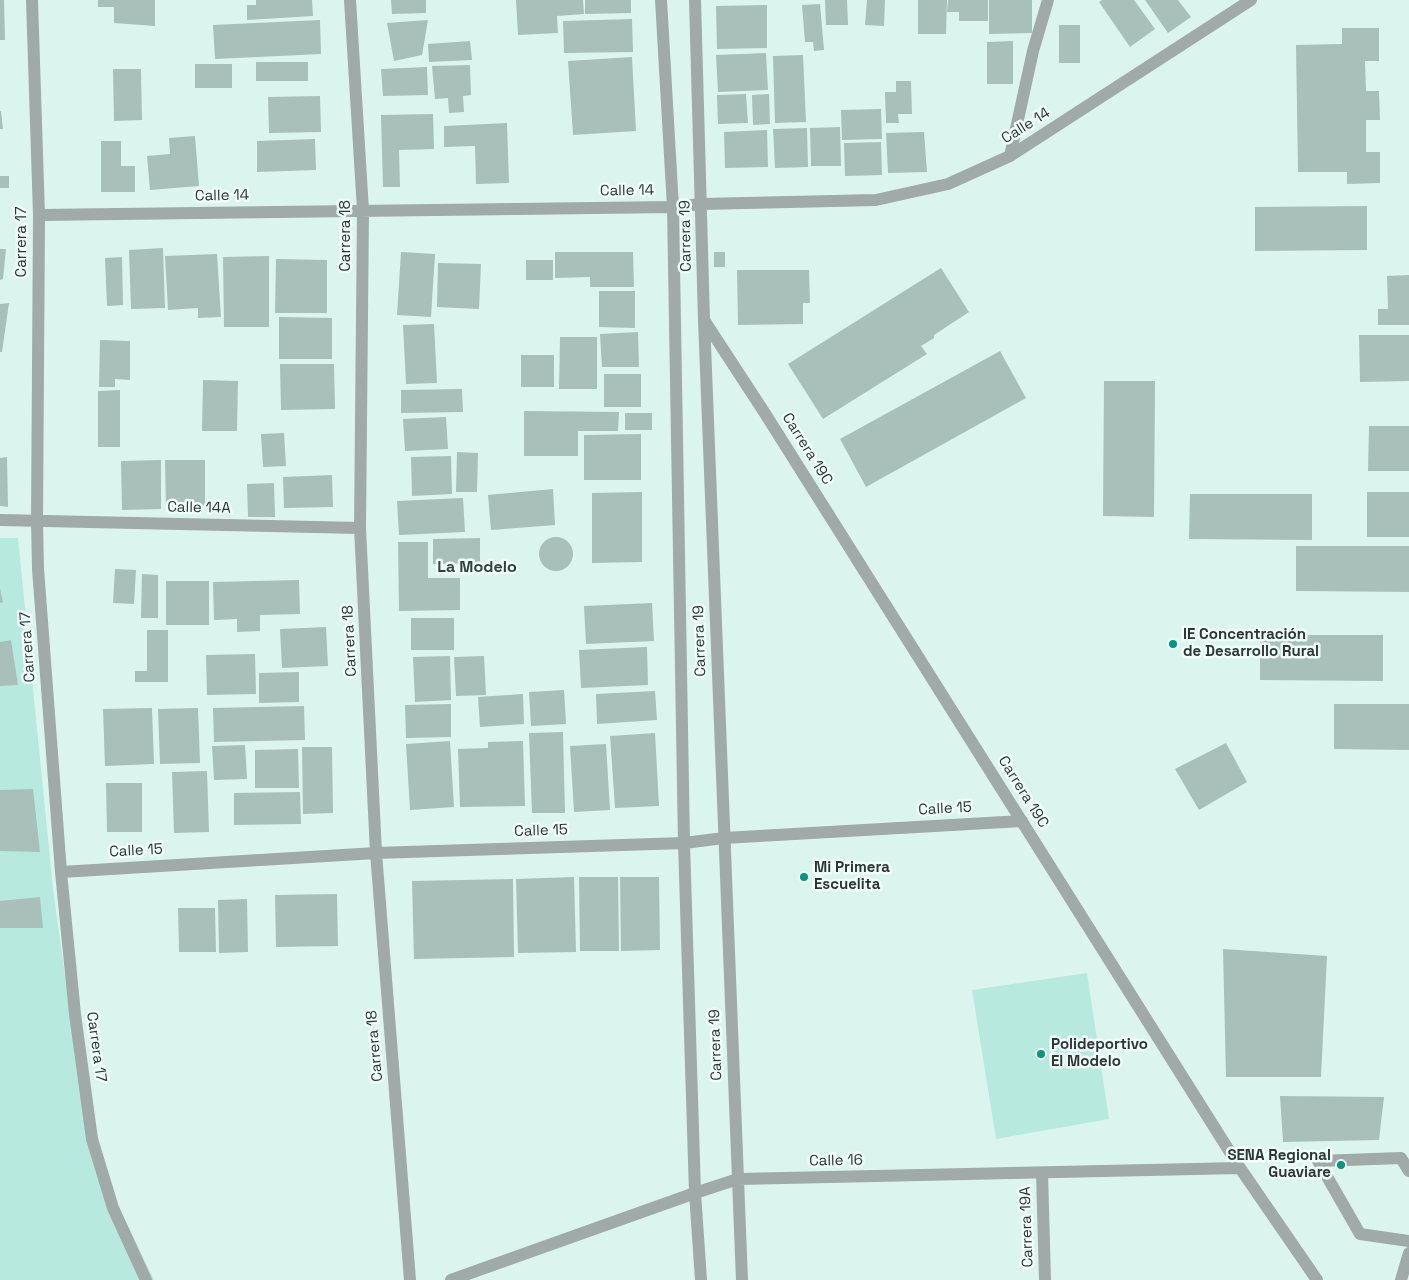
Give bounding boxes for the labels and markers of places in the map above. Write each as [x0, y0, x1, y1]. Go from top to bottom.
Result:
place label: IE Concentración de Desarrollo Rural [1183, 626, 1319, 661]
marker: IE Concentración de Desarrollo Rural [1167, 638, 1179, 650]
place label: Mi Primera Escuelita [814, 859, 890, 894]
marker: Mi Primera Escuelita [798, 871, 810, 883]
place label: Polideportivo El Modelo [1051, 1036, 1148, 1071]
marker: Polideportivo El Modelo [1035, 1048, 1047, 1060]
place label: SENA Regional Guaviare [1227, 1147, 1331, 1182]
marker: SENA Regional Guaviare [1335, 1159, 1347, 1171]

